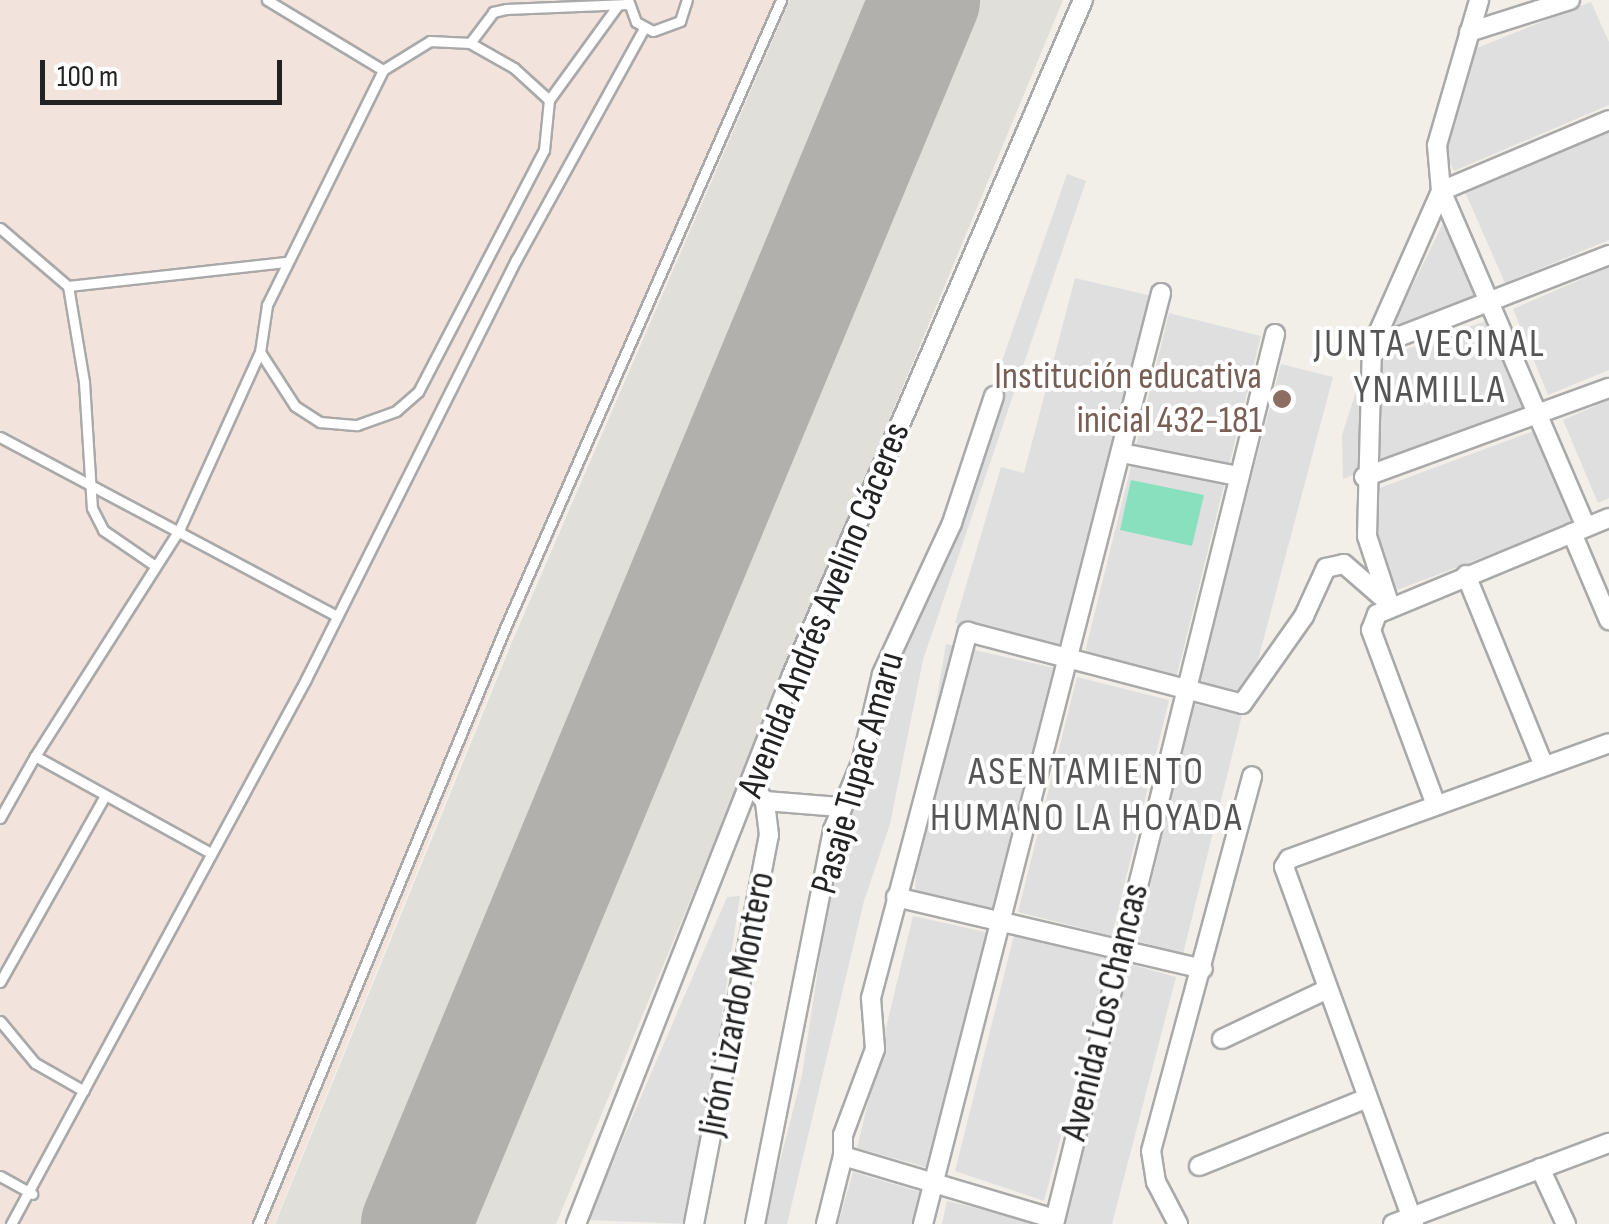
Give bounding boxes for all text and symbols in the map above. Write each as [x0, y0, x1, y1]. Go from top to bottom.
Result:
scale bar [45, 40, 288, 102]
text: 100 m [57, 59, 118, 95]
district label: JUNTA VECINAL YNAMILLA [1314, 320, 1546, 414]
place label: Institución educativa inicial 432-181 [994, 354, 1262, 444]
marker: Institución educativa inicial 432-181 [1271, 388, 1293, 410]
street label: Avenida Andrés Avelino Cáceres [728, 416, 920, 804]
street label: Pasaje Tupac Amaru [802, 647, 914, 899]
district label: ASENTAMIENTO HUMANO LA HOYADA [930, 748, 1244, 842]
street label: Jirón Lizardo Montero [689, 868, 785, 1140]
street label: Avenida Los Chancas [1051, 879, 1159, 1145]

